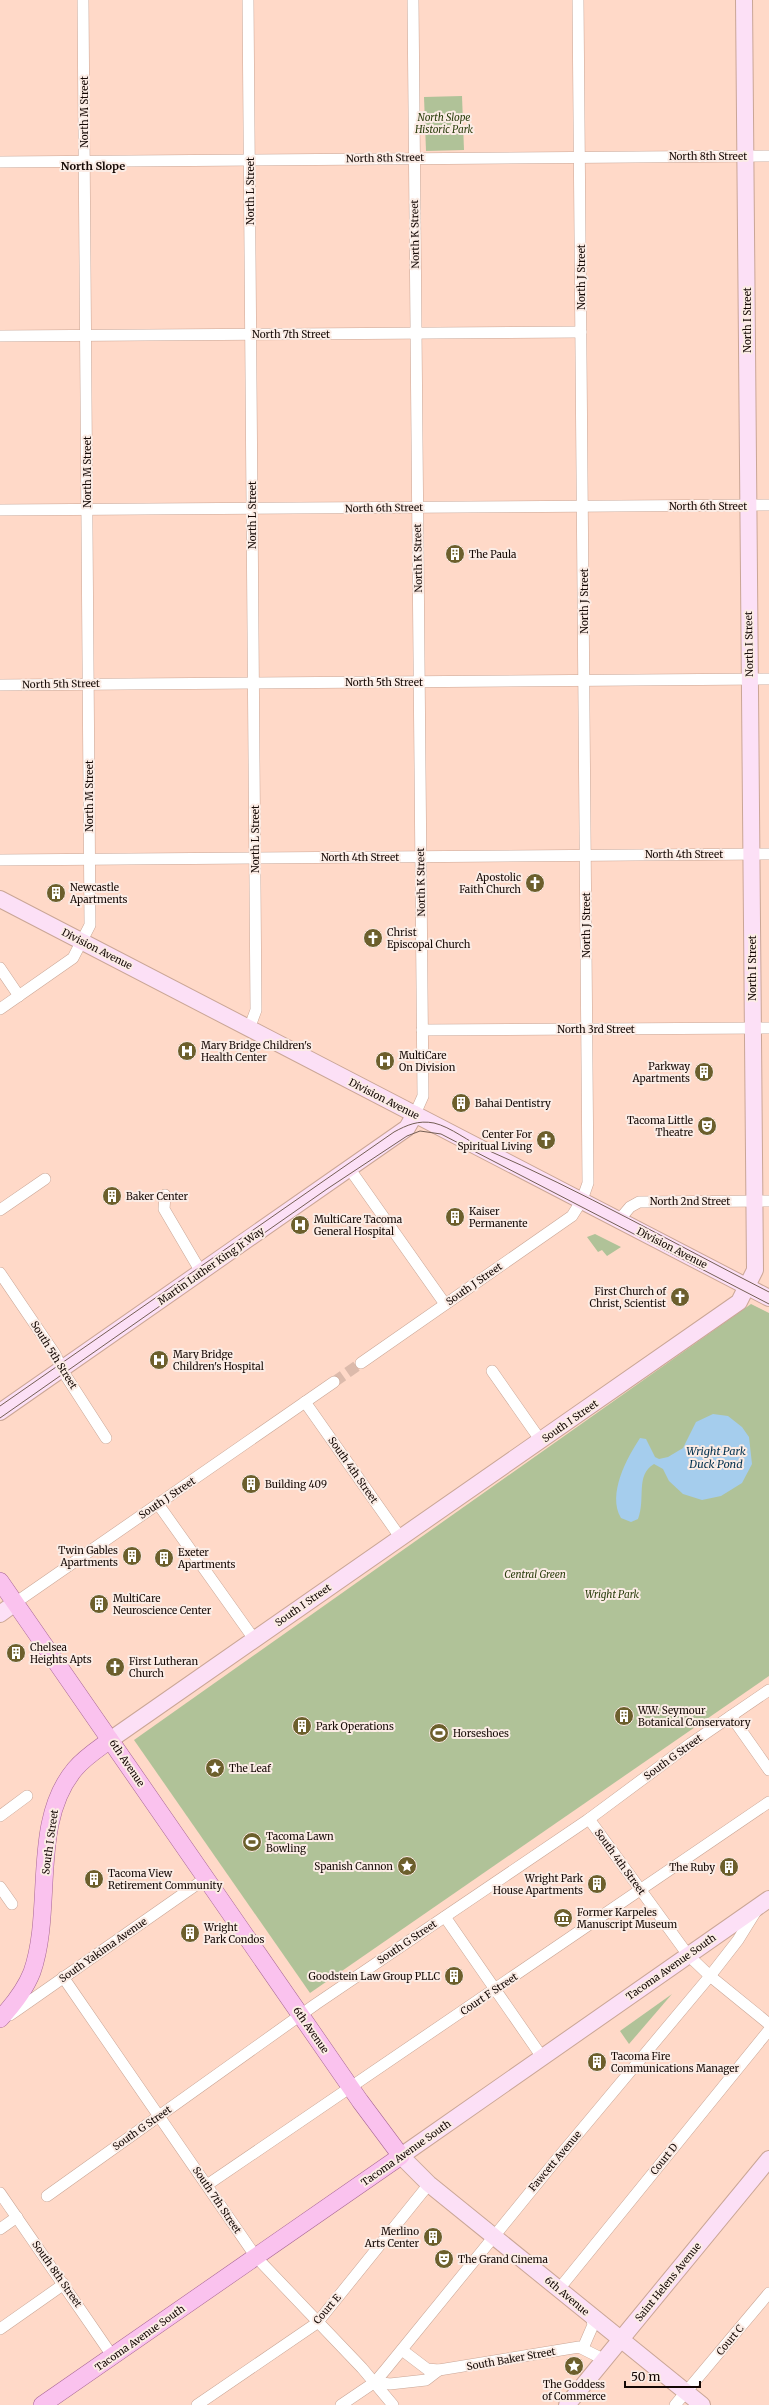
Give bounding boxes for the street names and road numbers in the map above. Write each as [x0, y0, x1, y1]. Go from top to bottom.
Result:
street label: North M Street [78, 76, 91, 148]
street label: North 8th Street [669, 150, 747, 163]
street label: North 8th Street [346, 151, 424, 165]
street label: North L Street [244, 157, 257, 225]
street label: North K Street [408, 199, 422, 269]
street label: North J Street [575, 244, 588, 310]
street label: North I Street [741, 287, 754, 353]
street label: North 7th Street [252, 328, 330, 341]
street label: North M Street [81, 436, 94, 508]
street label: North L Street [246, 481, 259, 549]
street label: North 6th Street [669, 500, 747, 513]
street label: North 6th Street [345, 501, 423, 515]
street label: North K Street [411, 523, 425, 593]
street label: North J Street [578, 568, 591, 634]
street label: North I Street [742, 611, 756, 677]
street label: North 5th Street [345, 676, 423, 689]
street label: North 5th Street [22, 677, 100, 691]
street label: North M Street [83, 760, 96, 832]
street label: North L Street [249, 805, 262, 873]
street label: North K Street [414, 847, 428, 917]
street label: North 4th Street [645, 848, 723, 861]
street label: North 4th Street [321, 851, 399, 864]
street label: North J Street [580, 892, 593, 958]
street label: Division Avenue [60, 926, 134, 972]
street label: North I Street [746, 935, 759, 1001]
street label: North 3rd Street [557, 1023, 635, 1036]
street label: Division Avenue [347, 1076, 421, 1122]
street label: North 2nd Street [650, 1195, 730, 1208]
street label: Martin Luther King Jr Way [155, 1224, 267, 1308]
street label: Division Avenue [635, 1225, 709, 1271]
street label: South J Street [443, 1260, 505, 1308]
street label: South 5th Street [28, 1319, 80, 1392]
street label: South I Street [539, 1397, 601, 1445]
street label: South 4th Street [325, 1434, 381, 1506]
street label: South J Street [136, 1474, 198, 1522]
street label: South I Street [272, 1581, 334, 1629]
street label: South G Street [641, 1731, 705, 1783]
street label: 6th Avenue [107, 1737, 147, 1789]
street label: South I Street [39, 1809, 61, 1875]
street label: South 4th Street [592, 1827, 648, 1898]
street label: South Yakima Avenue [57, 1915, 149, 1985]
street label: South G Street [375, 1917, 439, 1967]
street label: Tacoma Avenue South [624, 1931, 719, 2003]
street label: Court F Street [458, 1970, 520, 2018]
street label: 6th Avenue [290, 2004, 332, 2056]
street label: South G Street [110, 2103, 174, 2153]
street label: Tacoma Avenue South [359, 2117, 454, 2189]
street label: Fawcett Avenue [526, 2128, 584, 2194]
street label: Court D [647, 2140, 681, 2177]
street label: South 7th Street [190, 2164, 244, 2236]
street label: South 8th Street [29, 2238, 85, 2310]
street label: Saint Helens Avenue [632, 2240, 704, 2324]
street label: 6th Avenue [542, 2274, 592, 2318]
street label: Court E [310, 2291, 344, 2327]
street label: Tacoma Avenue South [93, 2302, 188, 2374]
street label: Court C [714, 2322, 747, 2358]
street label: South Baker Street [466, 2345, 557, 2373]

